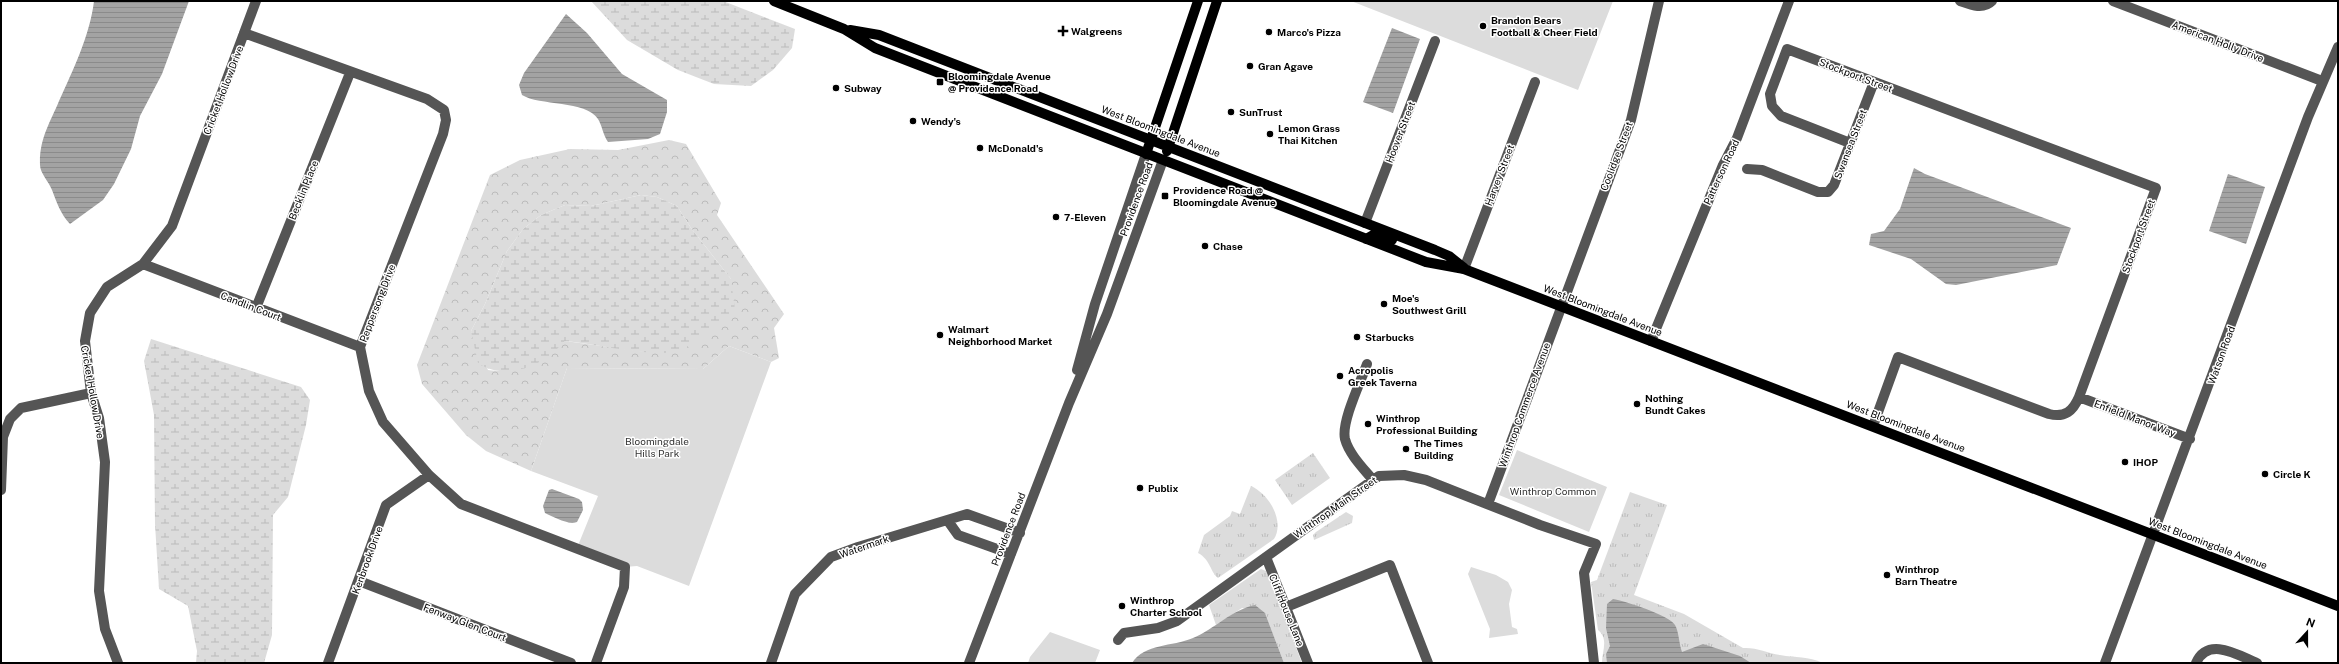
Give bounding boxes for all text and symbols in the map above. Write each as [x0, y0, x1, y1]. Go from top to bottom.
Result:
place label: Brandon Bears Football & Cheer Field [1491, 14, 1598, 38]
street label: American Holly Drive [2170, 18, 2266, 64]
marker: Brandon Bears Football & Cheer Field [1478, 21, 1488, 31]
place label: Walgreens [1071, 25, 1122, 37]
marker: Walgreens [1058, 26, 1068, 36]
place label: Marco's Pizza [1277, 26, 1341, 38]
marker: Marco's Pizza [1264, 27, 1274, 37]
street label: Cricket Hollow Drive [200, 43, 246, 136]
street label: Stockport Street [1818, 55, 1895, 95]
place label: Gran Agave [1258, 60, 1313, 72]
marker: Gran Agave [1245, 61, 1255, 71]
place label: Bloomingdale Avenue @ Providence Road [948, 70, 1051, 94]
marker: Bloomingdale Avenue @ Providence Road [935, 77, 945, 87]
place label: Subway [844, 82, 882, 94]
marker: Subway [831, 83, 841, 93]
street label: Hoover Street [1383, 99, 1417, 164]
street label: West Bloomingdale Avenue [1100, 103, 1222, 159]
place label: SunTrust [1239, 106, 1282, 118]
marker: SunTrust [1226, 107, 1236, 117]
street label: Swansea Street [1831, 107, 1869, 180]
place label: Wendy's [921, 115, 961, 127]
marker: Wendy's [908, 116, 918, 126]
street label: Coolidge Street [1597, 120, 1635, 192]
place label: Lemon Grass Thai Kitchen [1278, 122, 1340, 146]
marker: Lemon Grass Thai Kitchen [1265, 129, 1275, 139]
street label: Patterson Road [1701, 137, 1741, 207]
place label: McDonald's [988, 142, 1043, 154]
marker: McDonald's [975, 143, 985, 153]
street label: Harvey Street [1482, 143, 1516, 207]
street label: Becklin Place [286, 158, 320, 221]
street label: Providence Road [1117, 160, 1155, 238]
place label: Providence Road @ Bloomingdale Avenue [1173, 184, 1276, 208]
marker: Providence Road @ Bloomingdale Avenue [1160, 191, 1170, 201]
street label: Stockport Street [2119, 197, 2157, 275]
place label: 7-Eleven [1064, 211, 1106, 223]
marker: 7-Eleven [1051, 212, 1061, 222]
place label: Chase [1213, 240, 1243, 252]
marker: Chase [1200, 241, 1210, 251]
street label: Peppersong Drive [357, 262, 397, 344]
street label: West Bloomingdale Avenue [1542, 282, 1664, 338]
street label: Candlin Court [219, 289, 283, 323]
place label: Moe's Southwest Grill [1392, 292, 1466, 316]
marker: Moe's Southwest Grill [1379, 299, 1389, 309]
place label: Walmart Neighborhood Market [948, 323, 1052, 347]
street label: Watson Road [2205, 324, 2237, 386]
marker: Walmart Neighborhood Market [935, 330, 945, 340]
place label: Starbucks [1365, 331, 1414, 343]
marker: Starbucks [1352, 332, 1362, 342]
street label: Winthrop Commerce Avenue [1496, 341, 1552, 469]
street label: Cricket Hollow Drive [79, 344, 107, 440]
place label: Acropolis Greek Taverna [1348, 364, 1417, 388]
marker: Acropolis Greek Taverna [1335, 371, 1345, 381]
place label: Nothing Bundt Cakes [1645, 392, 1706, 416]
street label: Enfield Manor Way [2092, 397, 2178, 439]
street label: West Bloomingdale Avenue [1845, 398, 1967, 454]
marker: Nothing Bundt Cakes [1632, 399, 1642, 409]
place label: Winthrop Professional Building [1376, 412, 1478, 436]
marker: Winthrop Professional Building [1363, 419, 1373, 429]
park label: Bloomingdale Hills Park [625, 435, 689, 459]
place label: The Times Building [1414, 437, 1463, 461]
marker: The Times Building [1401, 444, 1411, 454]
place label: IHOP [2133, 456, 2158, 468]
marker: IHOP [2120, 457, 2130, 467]
place label: Circle K [2273, 468, 2311, 480]
marker: Circle K [2260, 469, 2270, 479]
street label: Winthrop Main Street [1291, 474, 1379, 540]
place label: Publix [1148, 482, 1178, 494]
marker: Publix [1135, 483, 1145, 493]
park label: Winthrop Common [1510, 485, 1596, 497]
street label: Providence Road [988, 491, 1028, 567]
street label: West Bloomingdale Avenue [2147, 515, 2269, 571]
street label: Kenbrook Drive [349, 524, 385, 595]
street label: Watermark [838, 532, 891, 560]
place label: Winthrop Barn Theatre [1895, 563, 1957, 587]
marker: Winthrop Barn Theatre [1882, 570, 1892, 580]
street label: Cliff House Lane [1267, 572, 1307, 648]
place label: Winthrop Charter School [1130, 594, 1202, 618]
street label: Fenway Glen Court [422, 601, 508, 643]
marker: Winthrop Charter School [1117, 601, 1127, 611]
north arrow [2287, 612, 2327, 652]
text: N [2304, 616, 2317, 630]

